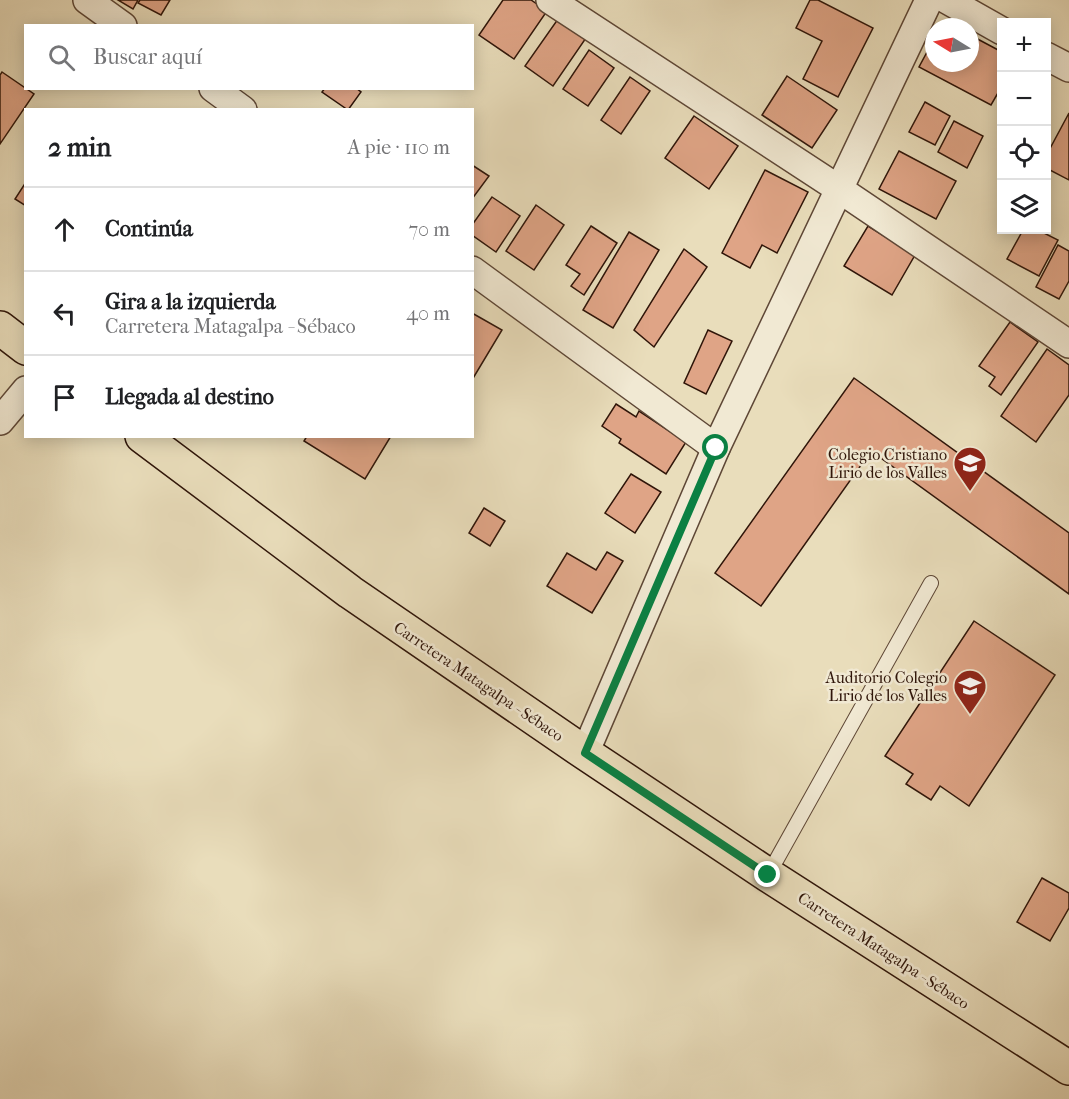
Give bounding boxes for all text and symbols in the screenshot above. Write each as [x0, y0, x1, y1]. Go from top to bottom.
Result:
north arrow [925, 18, 979, 72]
map controls [997, 18, 1051, 234]
button: + [997, 18, 1051, 72]
search box [24, 24, 474, 90]
icon: search [45, 41, 78, 74]
text: Buscar aquí [93, 44, 202, 70]
button: − [997, 72, 1051, 126]
button: locate [997, 126, 1051, 180]
text: 2 min [48, 132, 111, 163]
text: A pie · 110 m [348, 136, 450, 159]
button: layers [997, 180, 1051, 234]
icon: ahead [48, 213, 81, 246]
text: Continúa [105, 216, 193, 242]
text: 70 m [408, 218, 450, 241]
text: Gira a la izquierda [105, 289, 276, 315]
icon: left [48, 297, 81, 330]
text: 40 m [406, 302, 450, 325]
text: Carretera Matagalpa - Sébaco [105, 315, 356, 338]
icon: arrive [48, 381, 81, 414]
text: Llegada al destino [105, 384, 274, 410]
route start [702, 434, 728, 460]
place label: Colegio Cristiano Lirio de los Valles [828, 445, 947, 482]
school or university icon: Colegio Cristiano Lirio de los Valles [952, 445, 988, 492]
street label: Carretera Matagalpa - Sébaco [390, 617, 567, 745]
place label: Auditorio Colegio Lirio de los Valles [824, 668, 947, 705]
school or university icon: Auditorio Colegio Lirio de los Valles [952, 668, 988, 715]
route end [754, 861, 780, 887]
street label: Carretera Matagalpa - Sébaco [794, 888, 973, 1013]

